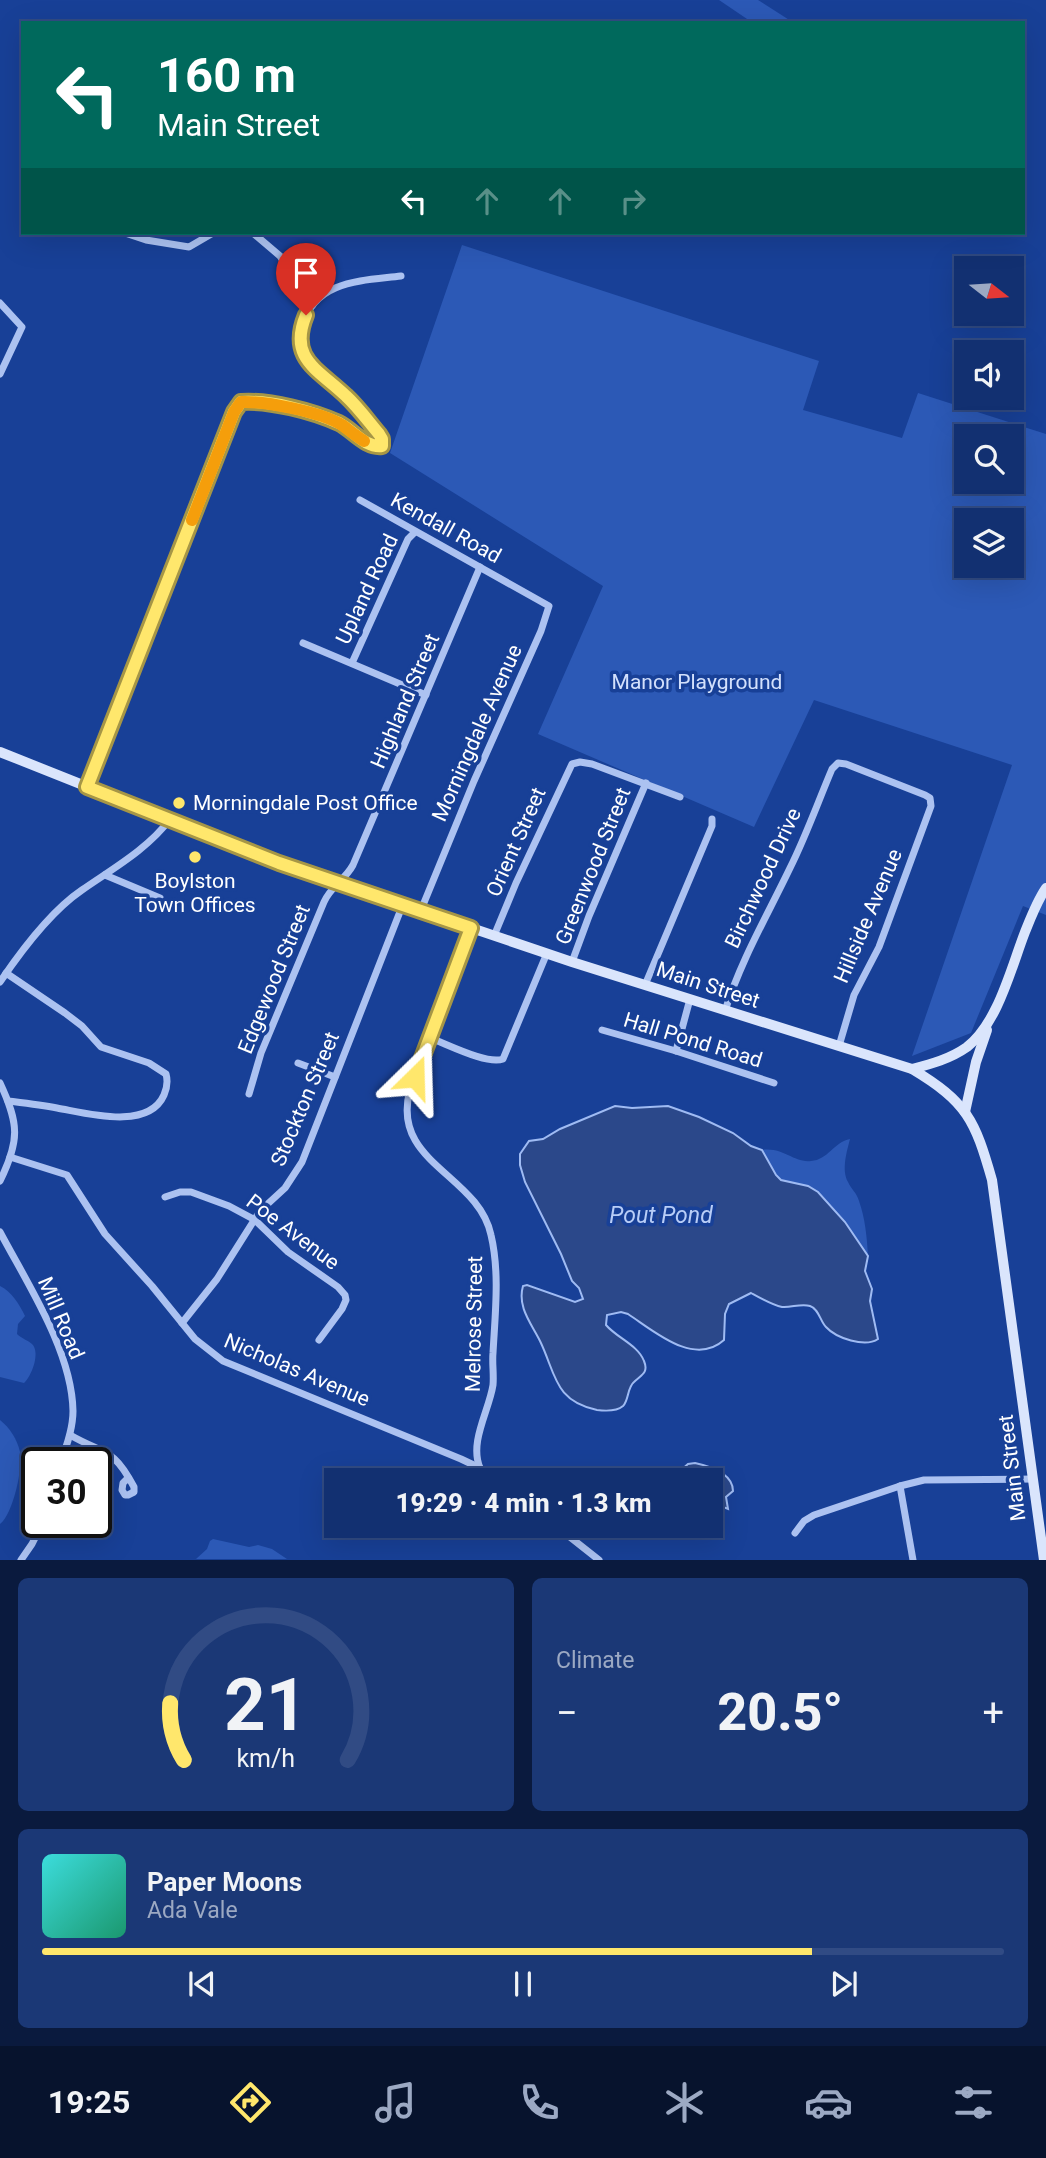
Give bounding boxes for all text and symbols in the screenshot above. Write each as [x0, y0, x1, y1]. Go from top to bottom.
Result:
text: 160 m [157, 47, 296, 104]
icon: left [42, 49, 133, 140]
text: Main Street [157, 106, 320, 144]
icon: left [395, 182, 433, 220]
icon: ahead [468, 182, 506, 220]
icon: ahead [541, 182, 579, 220]
icon: right [614, 182, 652, 220]
pin [276, 243, 336, 315]
icon: arrive [287, 254, 325, 292]
north arrow [954, 256, 1024, 326]
map controls [954, 256, 1024, 578]
button: sound [954, 340, 1024, 410]
button: search [954, 424, 1024, 494]
street label: Kendall Road [387, 488, 505, 568]
button: layers [954, 508, 1024, 578]
street label: Upland Road [331, 530, 403, 648]
street label: Highland Street [366, 630, 444, 772]
street label: Morningdale Avenue [427, 641, 527, 825]
park label: Manor Playground [612, 670, 782, 694]
street label: Orient Street [481, 784, 551, 900]
street label: Greenwood Street [551, 784, 636, 948]
place label: Morningdale Post Office [193, 791, 418, 815]
marker: Morningdale Post Office [171, 795, 187, 811]
street label: Birchwood Drive [720, 804, 806, 952]
street label: Hillside Avenue [829, 845, 907, 987]
marker: Boylston Town Offices [187, 849, 203, 865]
place label: Boylston Town Offices [134, 869, 256, 917]
street label: Edgewood Street [233, 901, 315, 1057]
street label: Main Street [653, 957, 763, 1013]
street label: Hall Pond Road [621, 1008, 765, 1072]
street label: Stockton Street [266, 1028, 344, 1170]
position arrow [378, 1040, 452, 1114]
street label: Poe Avenue [242, 1189, 344, 1275]
water label: Pout Pond [609, 1202, 713, 1229]
street label: Melrose Street [461, 1256, 487, 1392]
street label: Mill Road [33, 1273, 89, 1363]
street label: Nicholas Avenue [221, 1329, 373, 1411]
street label: Main Street [994, 1413, 1030, 1523]
speed limit sign: 30 [21, 1447, 112, 1538]
text: 19:29 · 4 min · 1.3 km [396, 1488, 651, 1518]
text: Climate [556, 1647, 635, 1674]
text: 21 [224, 1663, 308, 1749]
text: 20.5° [717, 1682, 843, 1743]
text: − [556, 1691, 578, 1735]
text: + [982, 1691, 1004, 1735]
text: km/h [237, 1744, 295, 1773]
text: Paper Moons [147, 1867, 302, 1897]
text: Ada Vale [147, 1897, 238, 1924]
icon: previous [183, 1965, 221, 2003]
icon: pause [504, 1965, 542, 2003]
icon: next [825, 1965, 863, 2003]
icon: directions [226, 2078, 275, 2127]
icon: music [371, 2078, 420, 2127]
icon: phone [515, 2078, 564, 2127]
icon: climate [660, 2078, 709, 2127]
icon: car [804, 2078, 853, 2127]
icon: filters [949, 2078, 998, 2127]
text: 19:25 [48, 2083, 130, 2121]

